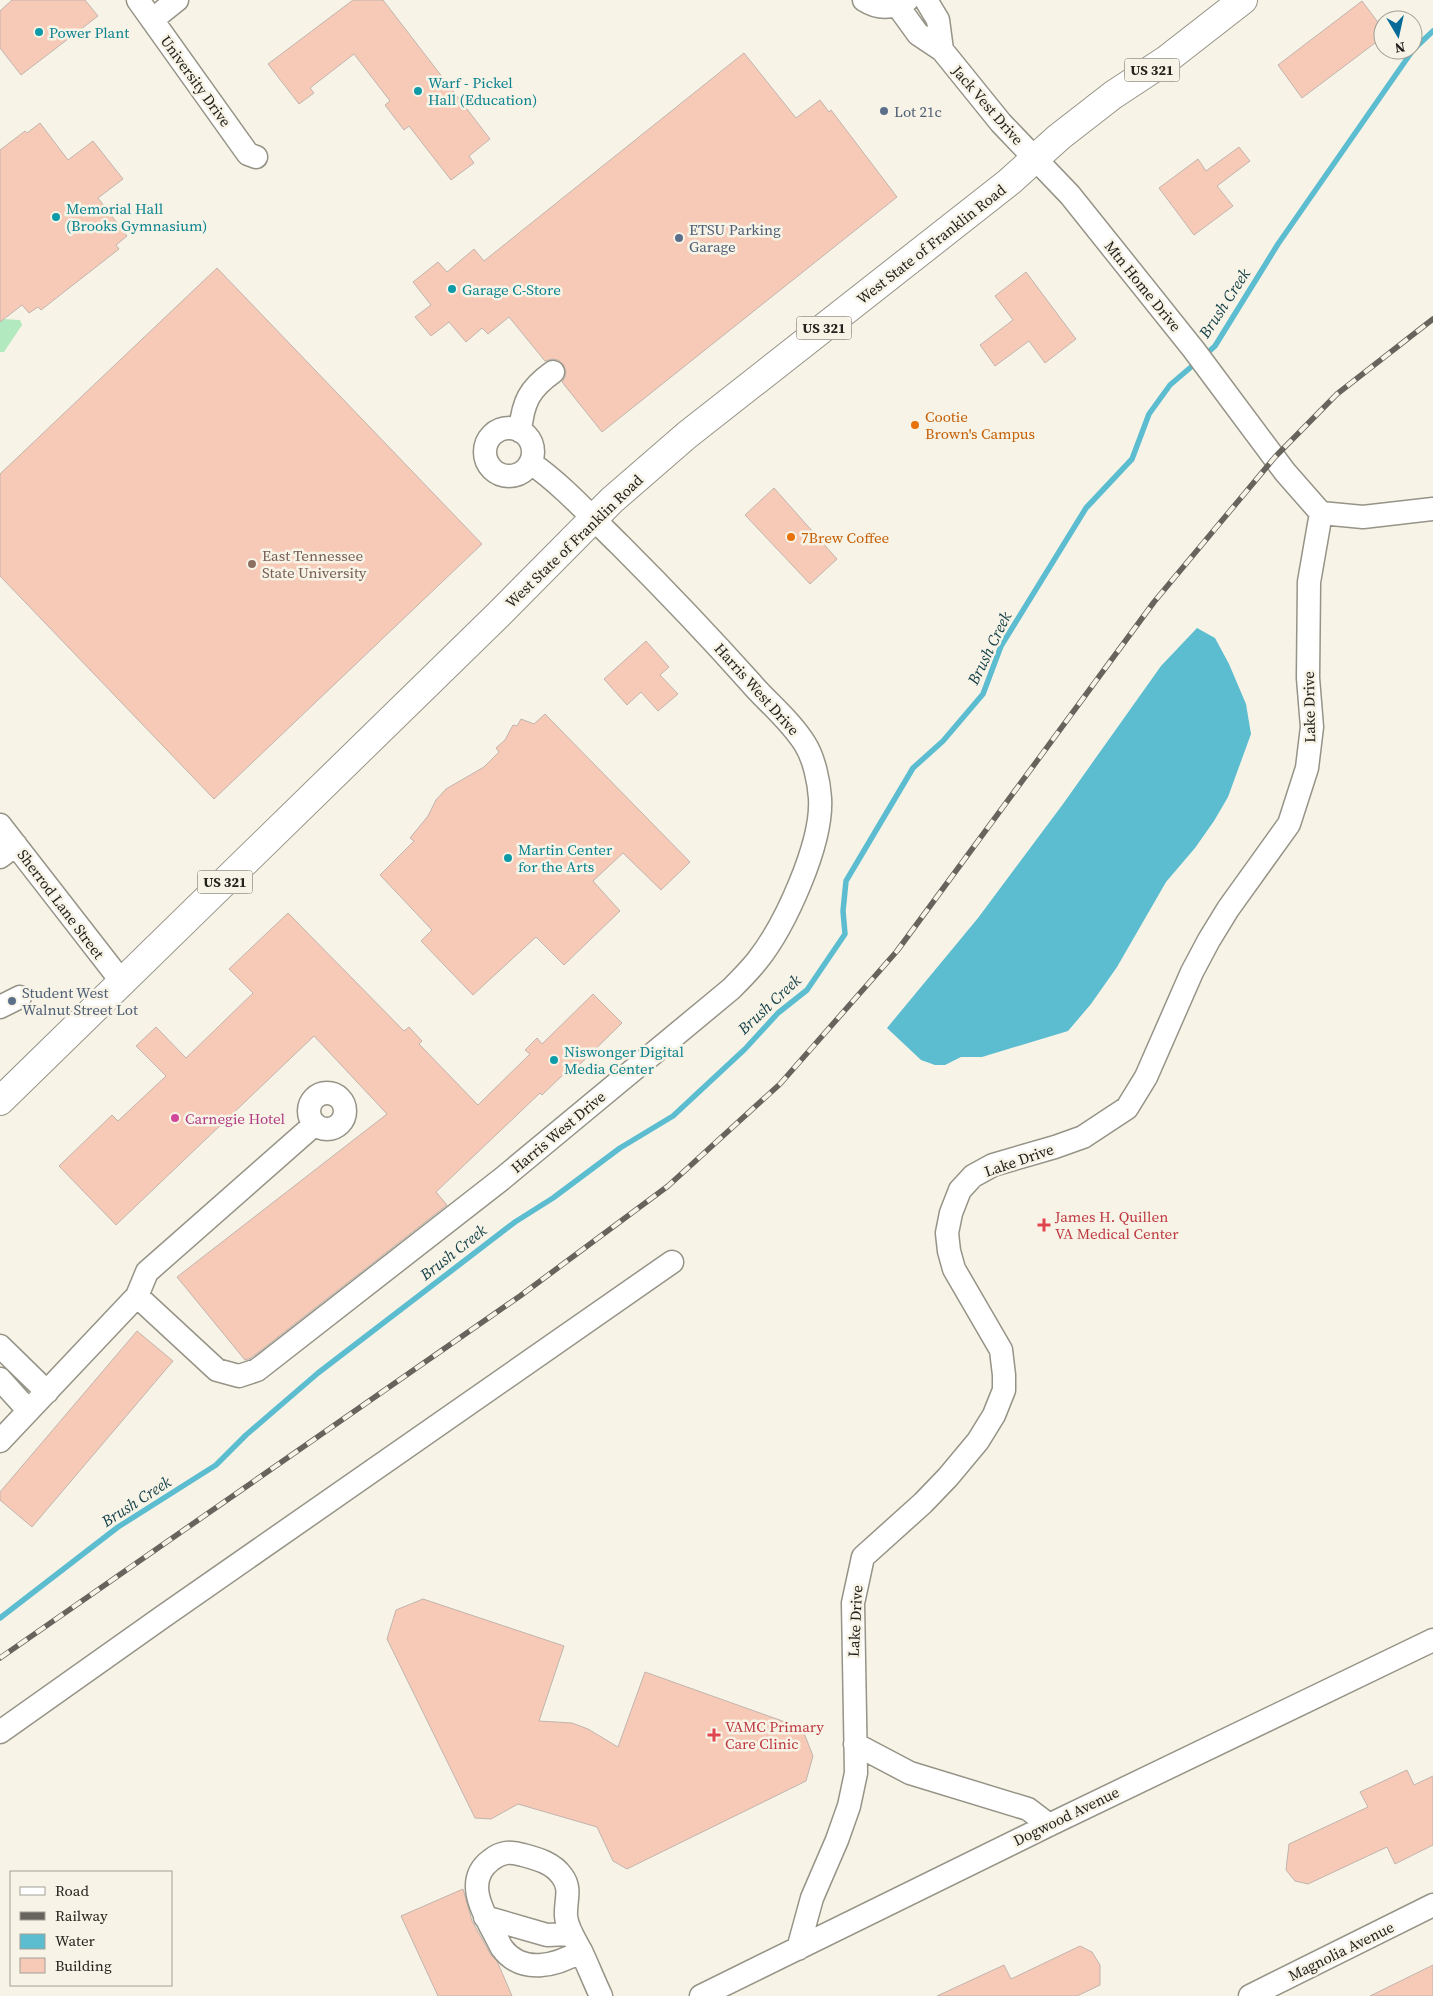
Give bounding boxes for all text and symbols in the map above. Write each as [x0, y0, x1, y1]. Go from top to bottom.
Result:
north arrow [1373, 10, 1423, 60]
place label: Power Plant [49, 22, 129, 43]
marker: Power Plant [33, 26, 45, 38]
street label: University Drive [156, 31, 236, 131]
text: N [1393, 37, 1407, 59]
road number: US 321 [1124, 58, 1180, 82]
street label: Jack Vest Drive [947, 60, 1029, 150]
place label: Warf - Pickel Hall (Education) [428, 72, 537, 110]
marker: Warf - Pickel Hall (Education) [412, 85, 424, 97]
place label: Lot 21c [894, 101, 942, 122]
marker: Lot 21c [878, 105, 890, 117]
street label: West State of Franklin Road [852, 179, 1010, 309]
place label: Memorial Hall (Brooks Gymnasium) [66, 198, 207, 236]
marker: Memorial Hall (Brooks Gymnasium) [50, 211, 62, 223]
place label: ETSU Parking Garage [689, 219, 781, 257]
marker: ETSU Parking Garage [673, 232, 685, 244]
street label: Mtn Home Drive [1100, 236, 1186, 336]
water label: Brush Creek [1193, 264, 1255, 343]
place label: Garage C-Store [462, 279, 561, 300]
marker: Garage C-Store [446, 283, 458, 295]
road number: US 321 [796, 316, 852, 339]
place label: Cootie Brown's Campus [925, 406, 1035, 444]
marker: Cootie Brown's Campus [909, 419, 921, 431]
street label: West State of Franklin Road [501, 469, 648, 612]
place label: 7Brew Coffee [801, 527, 890, 548]
marker: 7Brew Coffee [785, 531, 797, 543]
place label: East Tennessee State University [262, 545, 367, 583]
marker: East Tennessee State University [246, 558, 258, 570]
water label: Brush Creek [961, 607, 1016, 689]
street label: Harris West Drive [710, 638, 804, 740]
street label: Lake Drive [1298, 671, 1320, 743]
place label: Martin Center for the Arts [518, 839, 613, 877]
street label: Sherrod Lane Street [13, 845, 109, 963]
marker: Martin Center for the Arts [502, 852, 514, 864]
road number: US 321 [198, 870, 252, 894]
water label: Brush Creek [732, 969, 806, 1040]
place label: Student West Walnut Street Lot [22, 982, 138, 1020]
marker: Student West Walnut Street Lot [6, 995, 18, 1007]
place label: Niswonger Digital Media Center [564, 1041, 684, 1079]
marker: Niswonger Digital Media Center [548, 1054, 560, 1066]
street label: Harris West Drive [506, 1086, 610, 1178]
place label: Carnegie Hotel [185, 1108, 285, 1129]
marker: Carnegie Hotel [169, 1112, 181, 1124]
street label: Lake Drive [982, 1138, 1057, 1182]
place label: James H. Quillen VA Medical Center [1054, 1206, 1179, 1244]
marker: James H. Quillen VA Medical Center [1037, 1218, 1051, 1232]
water label: Brush Creek [414, 1219, 491, 1286]
water label: Brush Creek [96, 1470, 175, 1532]
street label: Lake Drive [843, 1584, 867, 1657]
place label: VAMC Primary Care Clinic [725, 1716, 824, 1754]
marker: VAMC Primary Care Clinic [707, 1728, 721, 1742]
street label: Dogwood Avenue [1009, 1781, 1123, 1851]
legend [10, 1871, 172, 1986]
text: Road [55, 1880, 89, 1901]
text: Railway [55, 1905, 108, 1926]
street label: Magnolia Avenue [1285, 1916, 1398, 1986]
text: Water [55, 1930, 96, 1951]
text: Building [55, 1955, 112, 1976]

